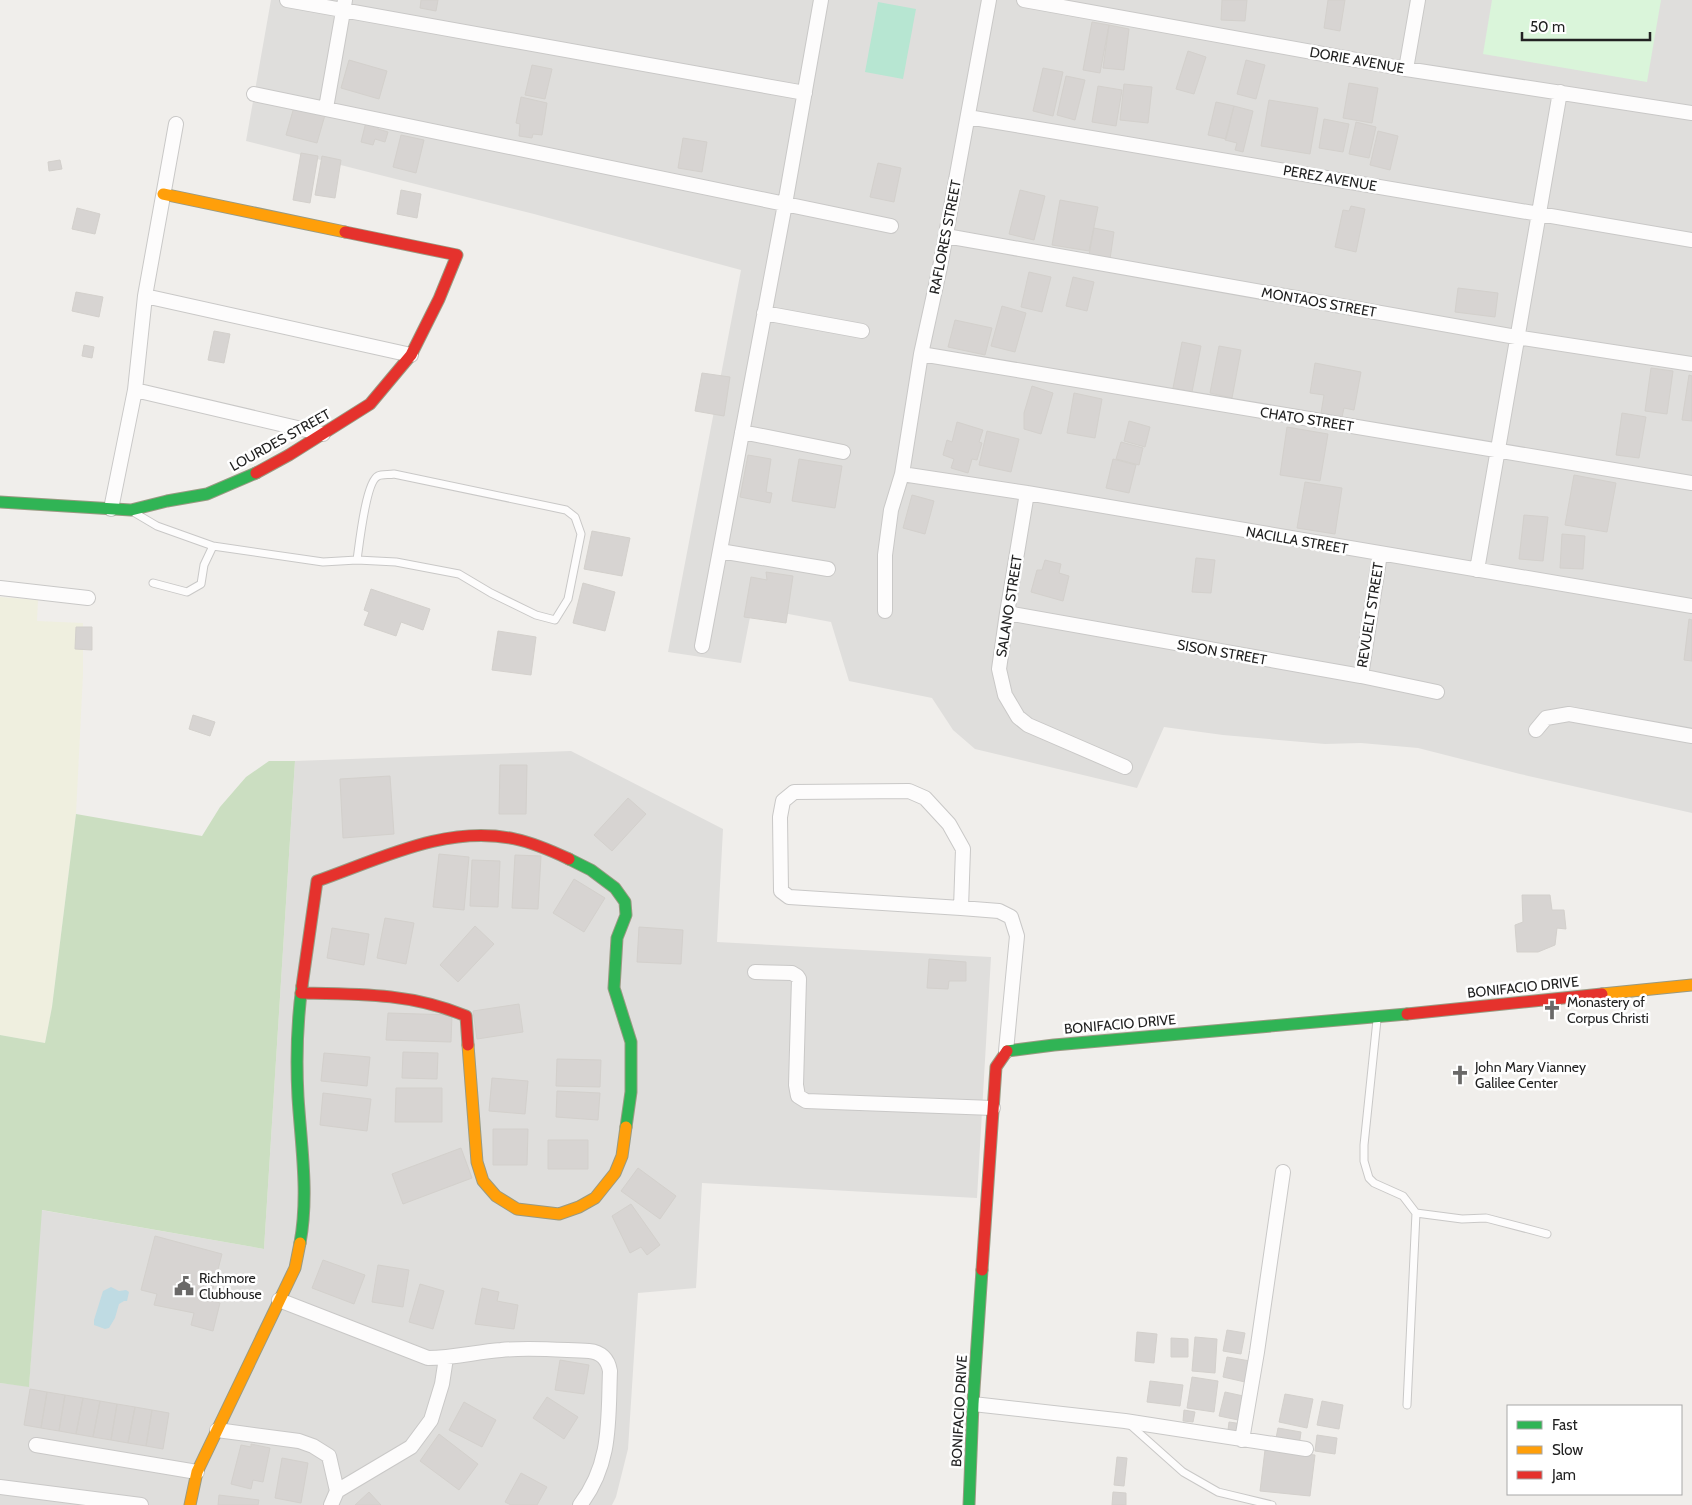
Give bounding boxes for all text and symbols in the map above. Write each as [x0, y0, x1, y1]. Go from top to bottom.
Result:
scale bar [1522, 10, 1650, 42]
text: 50 m [1530, 18, 1565, 36]
street label: DORIE AVENUE [1308, 43, 1406, 77]
street label: PEREZ AVENUE [1282, 161, 1378, 195]
street label: RAFLORES STREET [925, 178, 965, 296]
street label: MONTAOS STREET [1260, 283, 1378, 321]
street label: CHATO STREET [1259, 403, 1356, 435]
street label: LOURDES STREET [227, 405, 334, 475]
street label: NACILLA STREET [1245, 522, 1350, 558]
street label: SALANO STREET [992, 553, 1026, 658]
street label: REVUELT STREET [1353, 561, 1387, 669]
street label: SISON STREET [1176, 635, 1269, 669]
street label: BONIFACIO DRIVE [1466, 972, 1580, 1002]
place label: Monastery of Corpus Christi [1567, 993, 1649, 1027]
church icon: Monastery of Corpus Christi [1541, 999, 1563, 1021]
street label: BONIFACIO DRIVE [1063, 1010, 1177, 1038]
place label: John Mary Vianney Galilee Center [1474, 1058, 1586, 1092]
church icon: John Mary Vianney Galilee Center [1449, 1064, 1471, 1086]
place label: Richmore Clubhouse [199, 1269, 262, 1303]
public building icon: Richmore Clubhouse [173, 1275, 195, 1297]
street label: BONIFACIO DRIVE [947, 1354, 971, 1468]
legend [1507, 1405, 1682, 1495]
text: Fast [1552, 1416, 1577, 1434]
text: Slow [1552, 1441, 1583, 1459]
text: Jam [1551, 1466, 1576, 1484]

